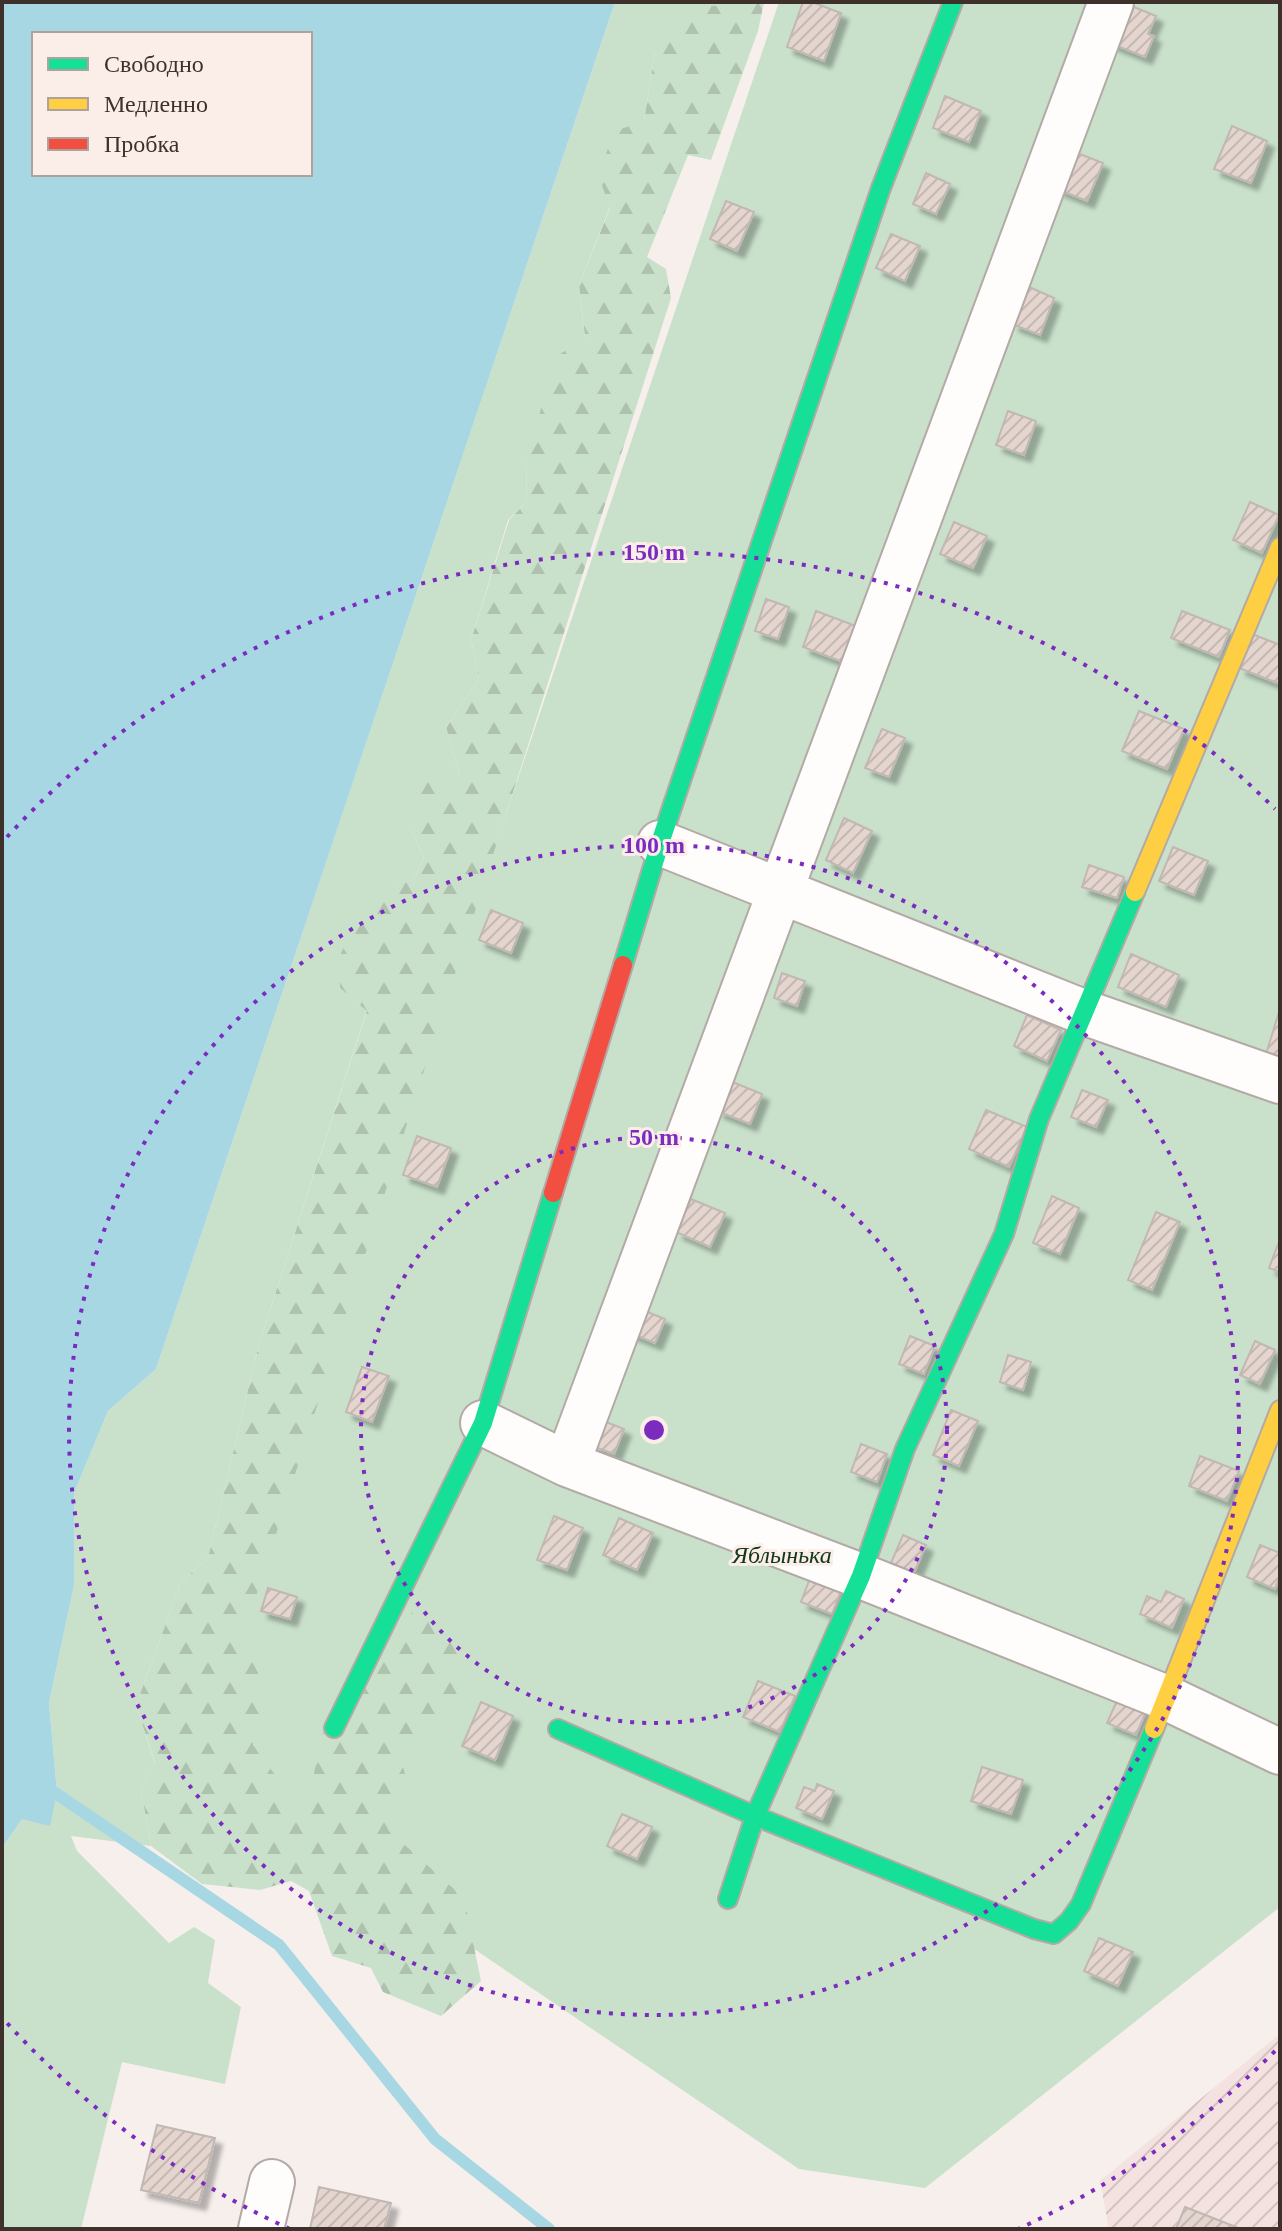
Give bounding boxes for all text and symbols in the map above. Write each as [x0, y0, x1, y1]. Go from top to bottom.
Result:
legend [32, 32, 312, 176]
text: Свободно [104, 51, 204, 77]
text: Медленно [104, 91, 208, 117]
text: Пробка [104, 131, 180, 157]
text: 150 m [623, 539, 685, 565]
text: 100 m [623, 832, 685, 858]
text: 50 m [629, 1124, 679, 1150]
centre of rings [640, 1416, 668, 1444]
park label: Яблынька [731, 1542, 832, 1568]

